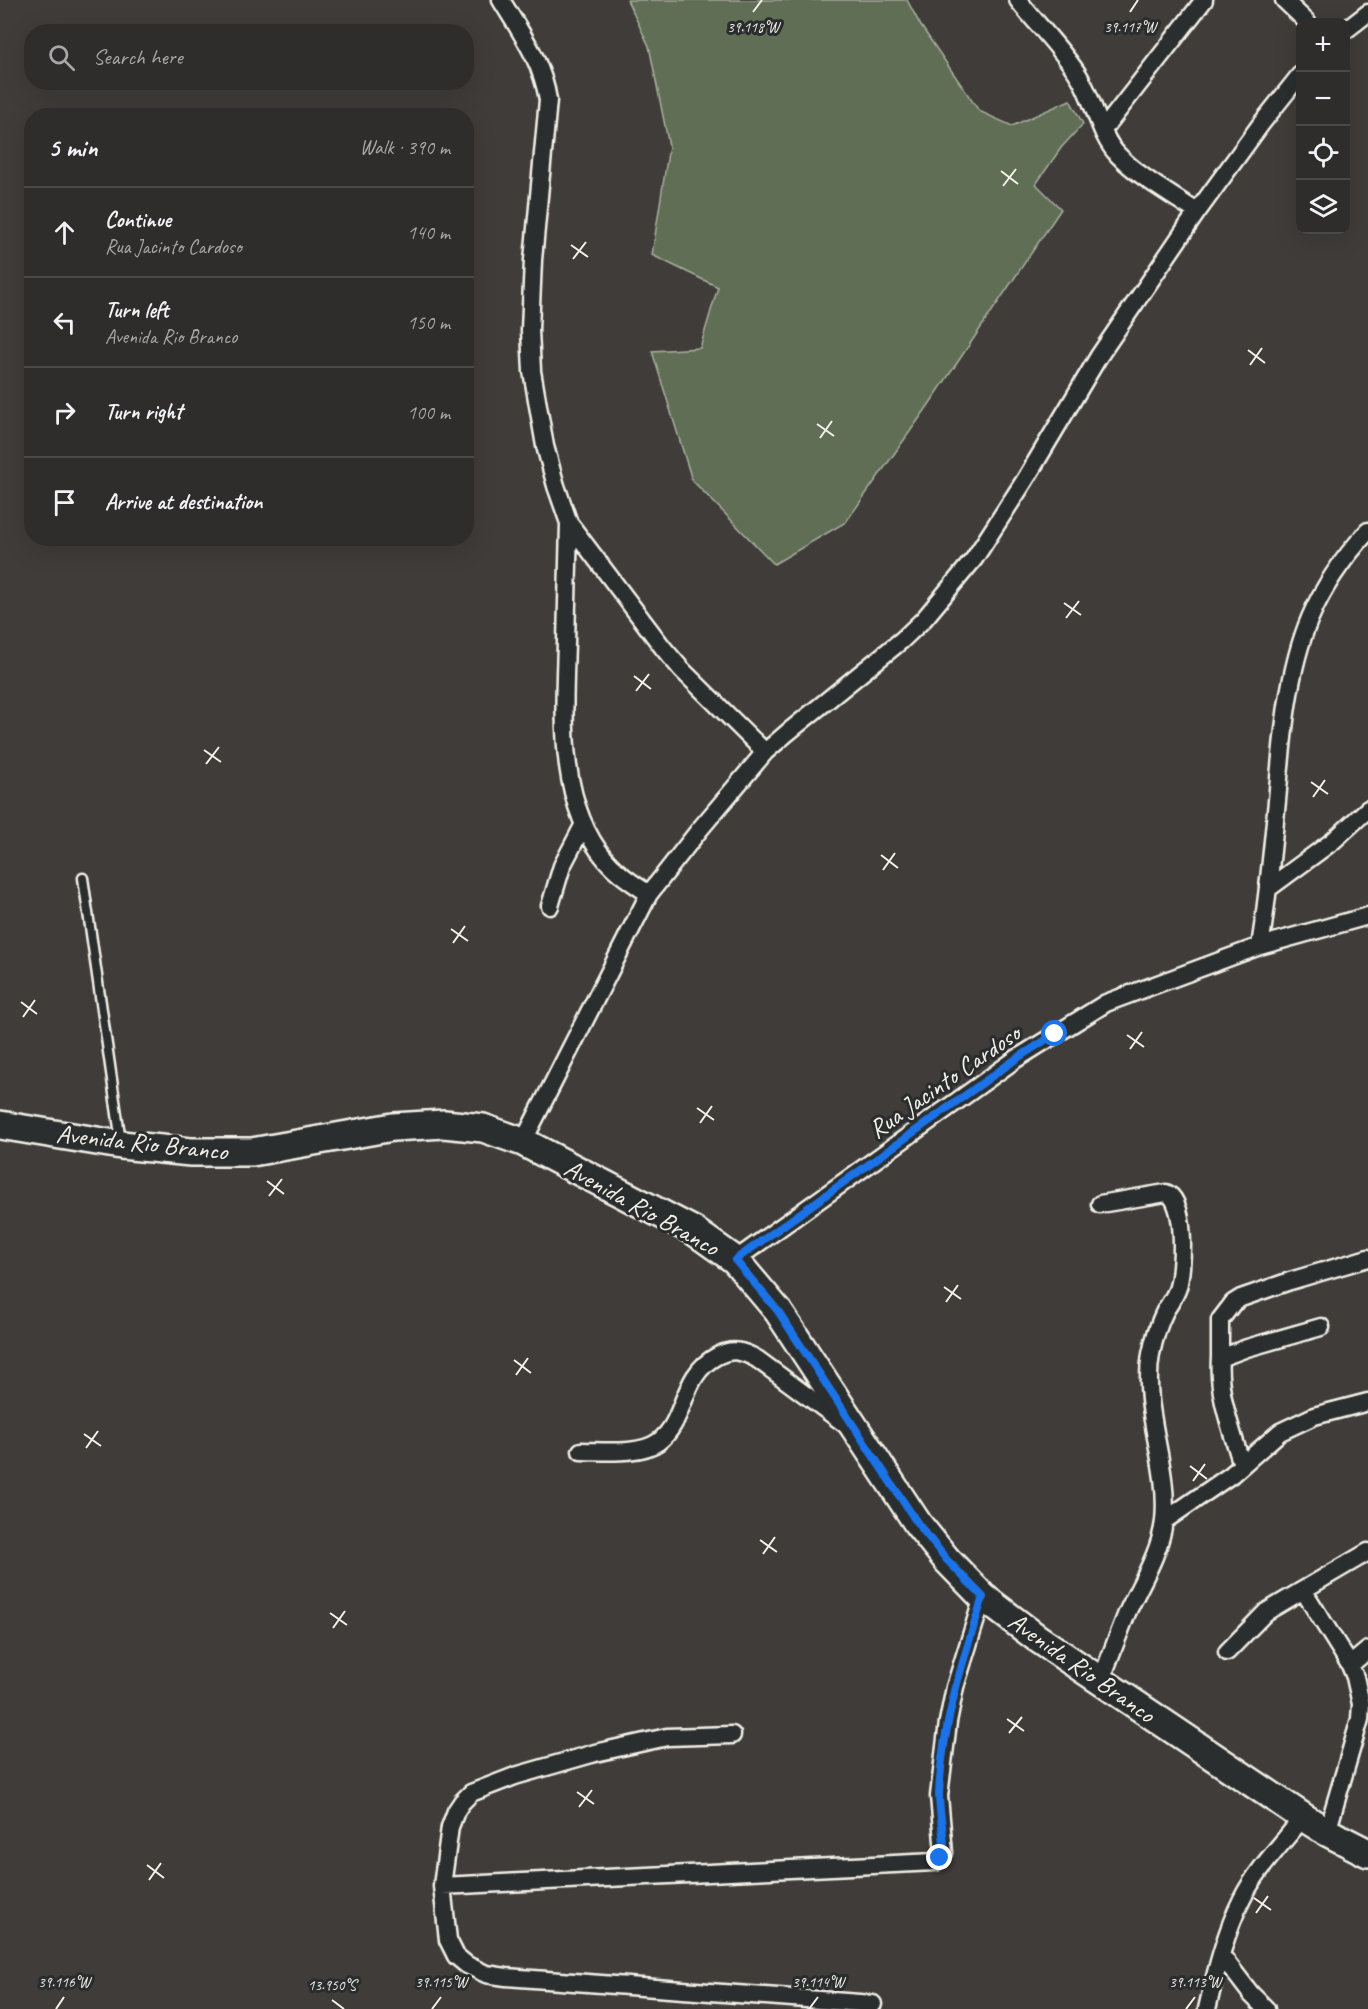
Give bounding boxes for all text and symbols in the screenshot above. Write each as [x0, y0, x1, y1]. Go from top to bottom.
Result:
text: 39.118°W [727, 18, 782, 37]
text: 39.117°W [1104, 18, 1159, 37]
map controls [1296, 18, 1350, 234]
button: + [1296, 18, 1350, 72]
search box [24, 24, 474, 90]
icon: search [45, 41, 78, 74]
text: Search here [93, 43, 183, 71]
button: − [1296, 72, 1350, 126]
button: locate [1296, 126, 1350, 180]
text: 5 min [48, 131, 97, 164]
text: Walk · 390 m [360, 135, 450, 160]
button: layers [1296, 180, 1350, 234]
text: Continue [105, 206, 171, 234]
icon: ahead [48, 216, 81, 249]
text: 140 m [407, 220, 450, 245]
text: Rua Jacinto Cardoso [105, 234, 242, 259]
text: Turn left [105, 296, 169, 324]
icon: left [48, 306, 81, 339]
text: 150 m [407, 310, 450, 335]
text: Avenida Rio Branco [105, 324, 237, 349]
icon: right [48, 396, 81, 429]
text: Turn right [105, 398, 182, 426]
text: 100 m [407, 400, 450, 425]
icon: arrive [48, 486, 81, 519]
text: Arrive at destination [105, 488, 262, 516]
street label: Rua Jacinto Cardoso [862, 1015, 1029, 1146]
route start [1041, 1020, 1067, 1046]
street label: Avenida Rio Branco [55, 1117, 231, 1168]
street label: Avenida Rio Branco [559, 1151, 727, 1264]
street label: Avenida Rio Branco [1002, 1605, 1163, 1731]
route end [926, 1844, 952, 1870]
text: 39.116°W [38, 1973, 93, 1992]
text: 39.115°W [415, 1973, 470, 1992]
text: 39.114°W [792, 1973, 847, 1992]
text: 39.113°W [1169, 1973, 1224, 1992]
text: 13.950°S [308, 1976, 359, 1995]

